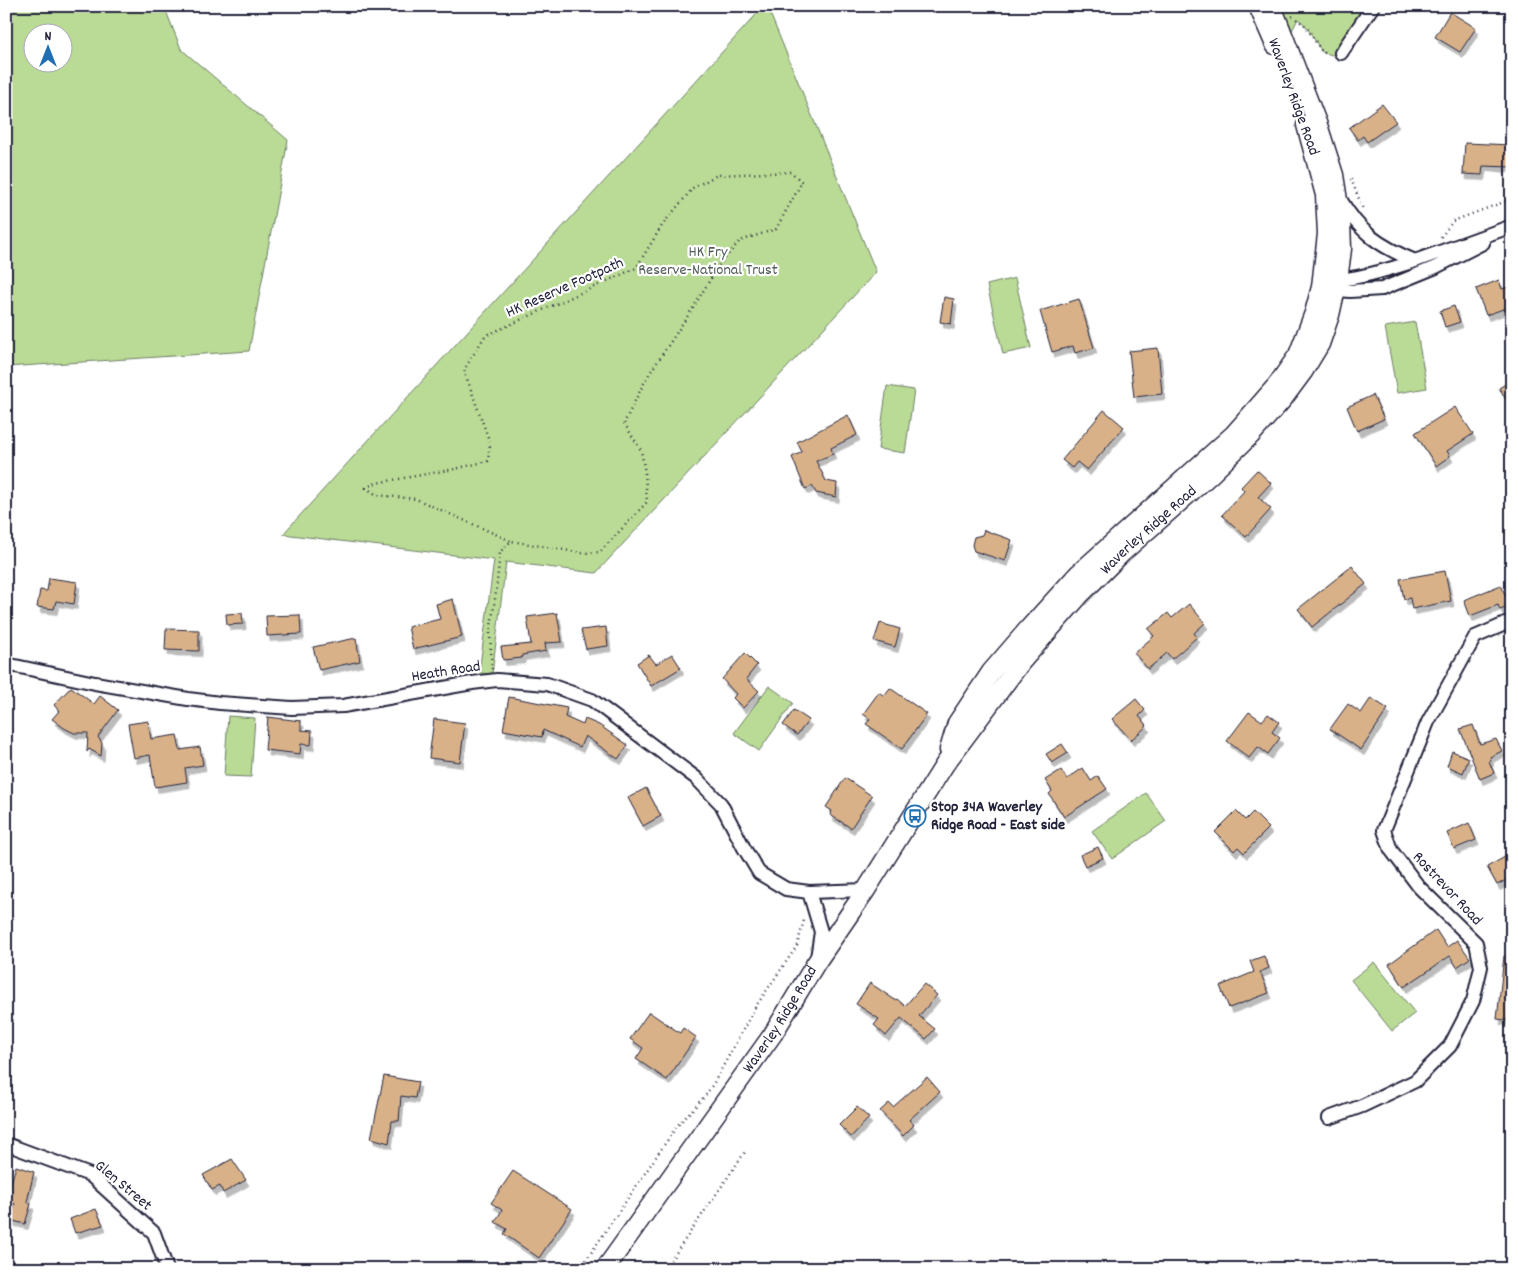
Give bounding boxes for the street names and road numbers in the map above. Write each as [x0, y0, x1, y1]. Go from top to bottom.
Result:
street label: Waverley Ridge Road [1261, 35, 1325, 159]
street label: HK Reserve Footpath [503, 252, 627, 324]
street label: Waverley Ridge Road [1095, 480, 1202, 580]
street label: Heath Road [410, 655, 482, 689]
street label: Rostrevor Road [1407, 847, 1487, 931]
street label: Waverley Ridge Road [737, 962, 823, 1078]
street label: Glen Street [89, 1155, 157, 1217]

